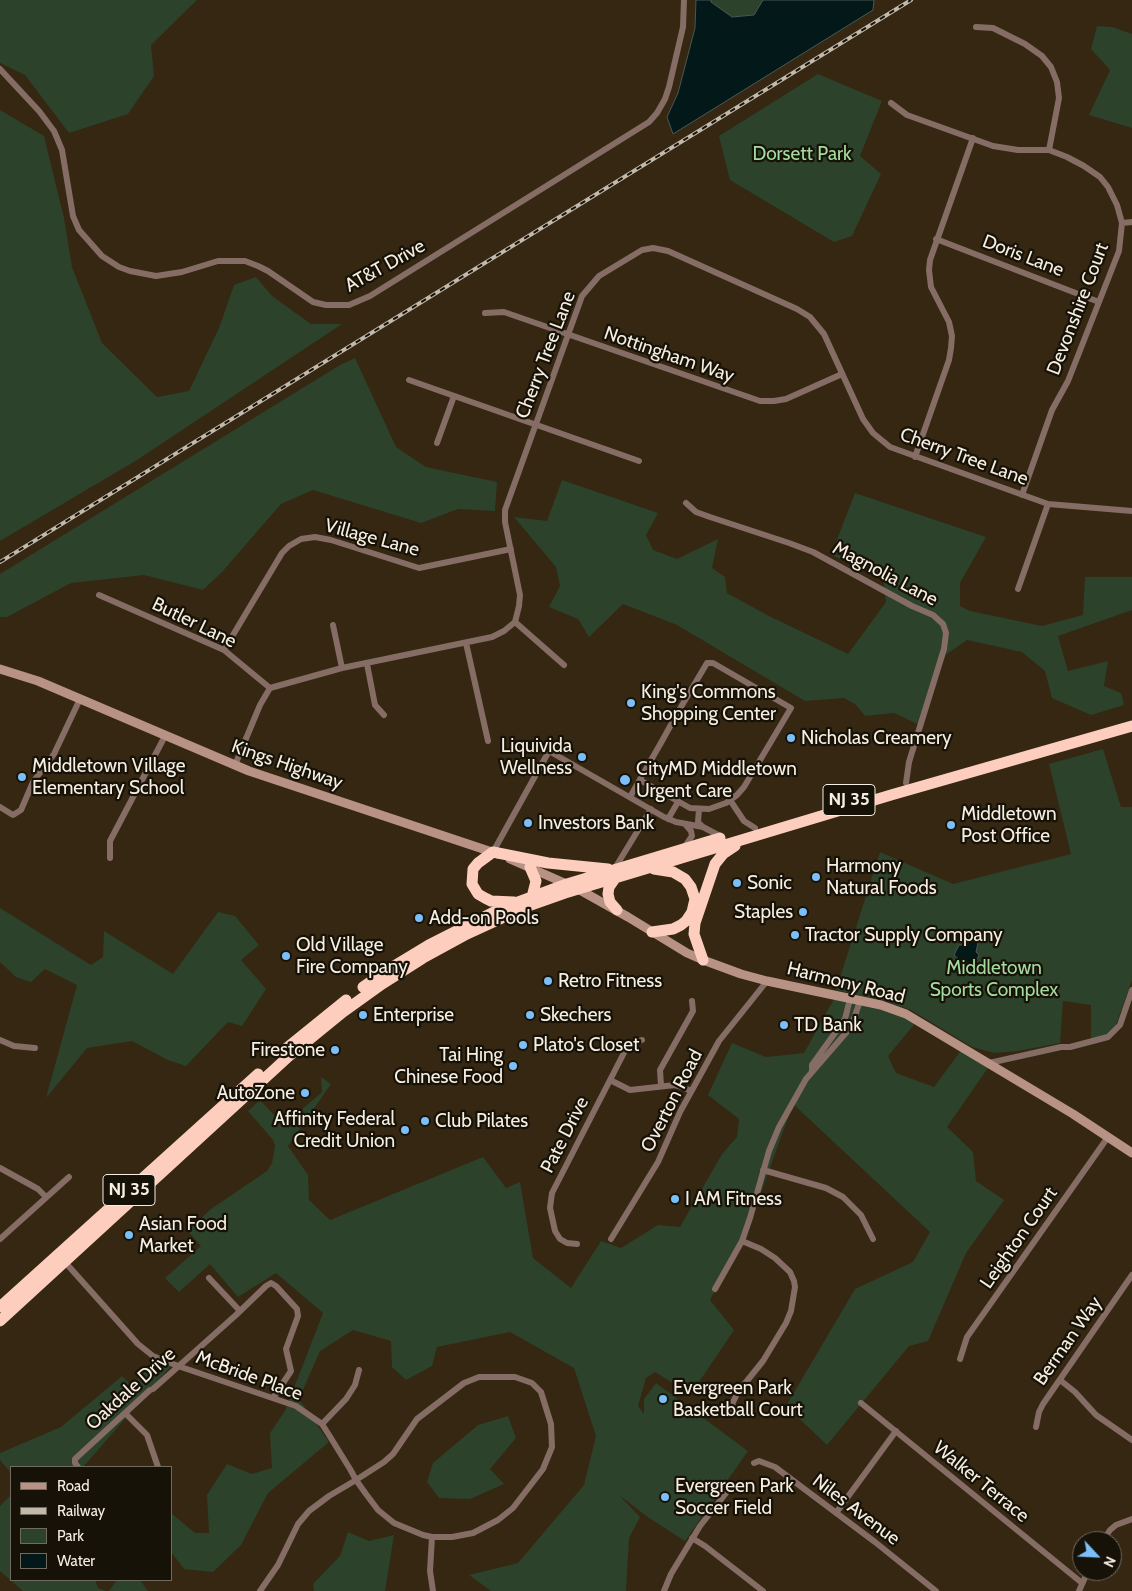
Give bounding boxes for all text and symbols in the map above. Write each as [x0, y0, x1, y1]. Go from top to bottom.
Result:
park label: Dorsett Park [752, 143, 852, 165]
street label: Doris Lane [979, 230, 1067, 282]
street label: AT&T Drive [341, 235, 429, 297]
street label: Devonshire Court [1042, 240, 1114, 378]
street label: Cherry Tree Lane [511, 288, 581, 422]
street label: Nottingham Way [601, 322, 737, 388]
street label: Cherry Tree Lane [897, 423, 1031, 491]
street label: Village Lane [322, 514, 422, 562]
street label: Magnolia Lane [828, 537, 942, 611]
street label: Butler Lane [148, 593, 240, 653]
place label: King's Commons Shopping Center [641, 681, 776, 725]
marker: King's Commons Shopping Center [625, 697, 637, 709]
place label: Nicholas Creamery [801, 727, 952, 749]
marker: Nicholas Creamery [785, 732, 797, 744]
street label: Kings Highway [228, 735, 346, 795]
place label: Liquivida Wellness [500, 735, 572, 779]
marker: Liquivida Wellness [576, 751, 588, 763]
place label: Middletown Village Elementary School [32, 755, 186, 799]
place label: CityMD Middletown Urgent Care [636, 758, 797, 802]
marker: Middletown Village Elementary School [16, 771, 28, 783]
marker: CityMD Middletown Urgent Care [618, 773, 632, 787]
road number: NJ 35 [823, 784, 875, 816]
place label: Middletown Post Office [961, 803, 1057, 847]
place label: Investors Bank [538, 812, 654, 834]
marker: Investors Bank [522, 817, 534, 829]
marker: Middletown Post Office [945, 819, 957, 831]
place label: Harmony Natural Foods [826, 855, 937, 899]
marker: Harmony Natural Foods [810, 871, 822, 883]
place label: Sonic [747, 872, 792, 894]
marker: Sonic [731, 877, 743, 889]
place label: Staples [734, 901, 793, 923]
marker: Staples [797, 906, 809, 918]
place label: Add-on Pools [429, 907, 539, 929]
marker: Add-on Pools [413, 912, 425, 924]
place label: Tractor Supply Company [805, 924, 1003, 946]
marker: Tractor Supply Company [789, 929, 801, 941]
place label: Old Village Fire Company [296, 934, 408, 978]
marker: Old Village Fire Company [280, 950, 292, 962]
street label: Harmony Road [785, 957, 907, 1009]
park label: Middletown Sports Complex [930, 957, 1058, 1001]
place label: Retro Fitness [558, 970, 662, 992]
marker: Retro Fitness [542, 975, 554, 987]
place label: Enterprise [373, 1004, 454, 1026]
place label: Skechers [540, 1004, 611, 1026]
marker: Enterprise [357, 1009, 369, 1021]
marker: Skechers [524, 1009, 536, 1021]
place label: TD Bank [794, 1014, 862, 1036]
marker: TD Bank [778, 1019, 790, 1031]
place label: Plato's Closet [533, 1034, 639, 1056]
place label: Firestone [251, 1039, 325, 1061]
marker: Plato's Closet [517, 1039, 529, 1051]
marker: Firestone [329, 1044, 341, 1056]
place label: Tai Hing Chinese Food [394, 1044, 503, 1088]
street label: Overton Road [636, 1046, 708, 1156]
marker: Tai Hing Chinese Food [507, 1060, 519, 1072]
place label: AutoZone [217, 1082, 295, 1104]
marker: AutoZone [299, 1087, 311, 1099]
street label: Pate Drive [536, 1093, 594, 1177]
place label: Affinity Federal Credit Union [273, 1108, 395, 1152]
place label: Club Pilates [435, 1110, 528, 1132]
marker: Club Pilates [419, 1115, 431, 1127]
marker: Affinity Federal Credit Union [399, 1124, 411, 1136]
road number: NJ 35 [103, 1174, 155, 1206]
street label: Leighton Court [976, 1183, 1062, 1293]
place label: I AM Fitness [685, 1188, 782, 1210]
marker: I AM Fitness [669, 1193, 681, 1205]
place label: Asian Food Market [139, 1213, 227, 1257]
marker: Asian Food Market [123, 1229, 135, 1241]
street label: Berman Way [1029, 1292, 1107, 1390]
street label: Oakdale Drive [82, 1343, 180, 1435]
street label: McBride Place [192, 1346, 306, 1406]
place label: Evergreen Park Basketball Court [673, 1377, 803, 1421]
marker: Evergreen Park Basketball Court [657, 1393, 669, 1405]
street label: Walker Terrace [929, 1436, 1033, 1528]
legend [10, 1466, 172, 1581]
street label: Niles Avenue [808, 1470, 904, 1550]
place label: Evergreen Park Soccer Field [675, 1475, 794, 1519]
text: Road [57, 1477, 90, 1495]
marker: Evergreen Park Soccer Field [659, 1491, 671, 1503]
text: Railway [57, 1502, 105, 1520]
text: Park [57, 1527, 84, 1545]
north arrow [1072, 1531, 1122, 1581]
text: Water [57, 1552, 95, 1570]
text: N [1099, 1554, 1120, 1570]

